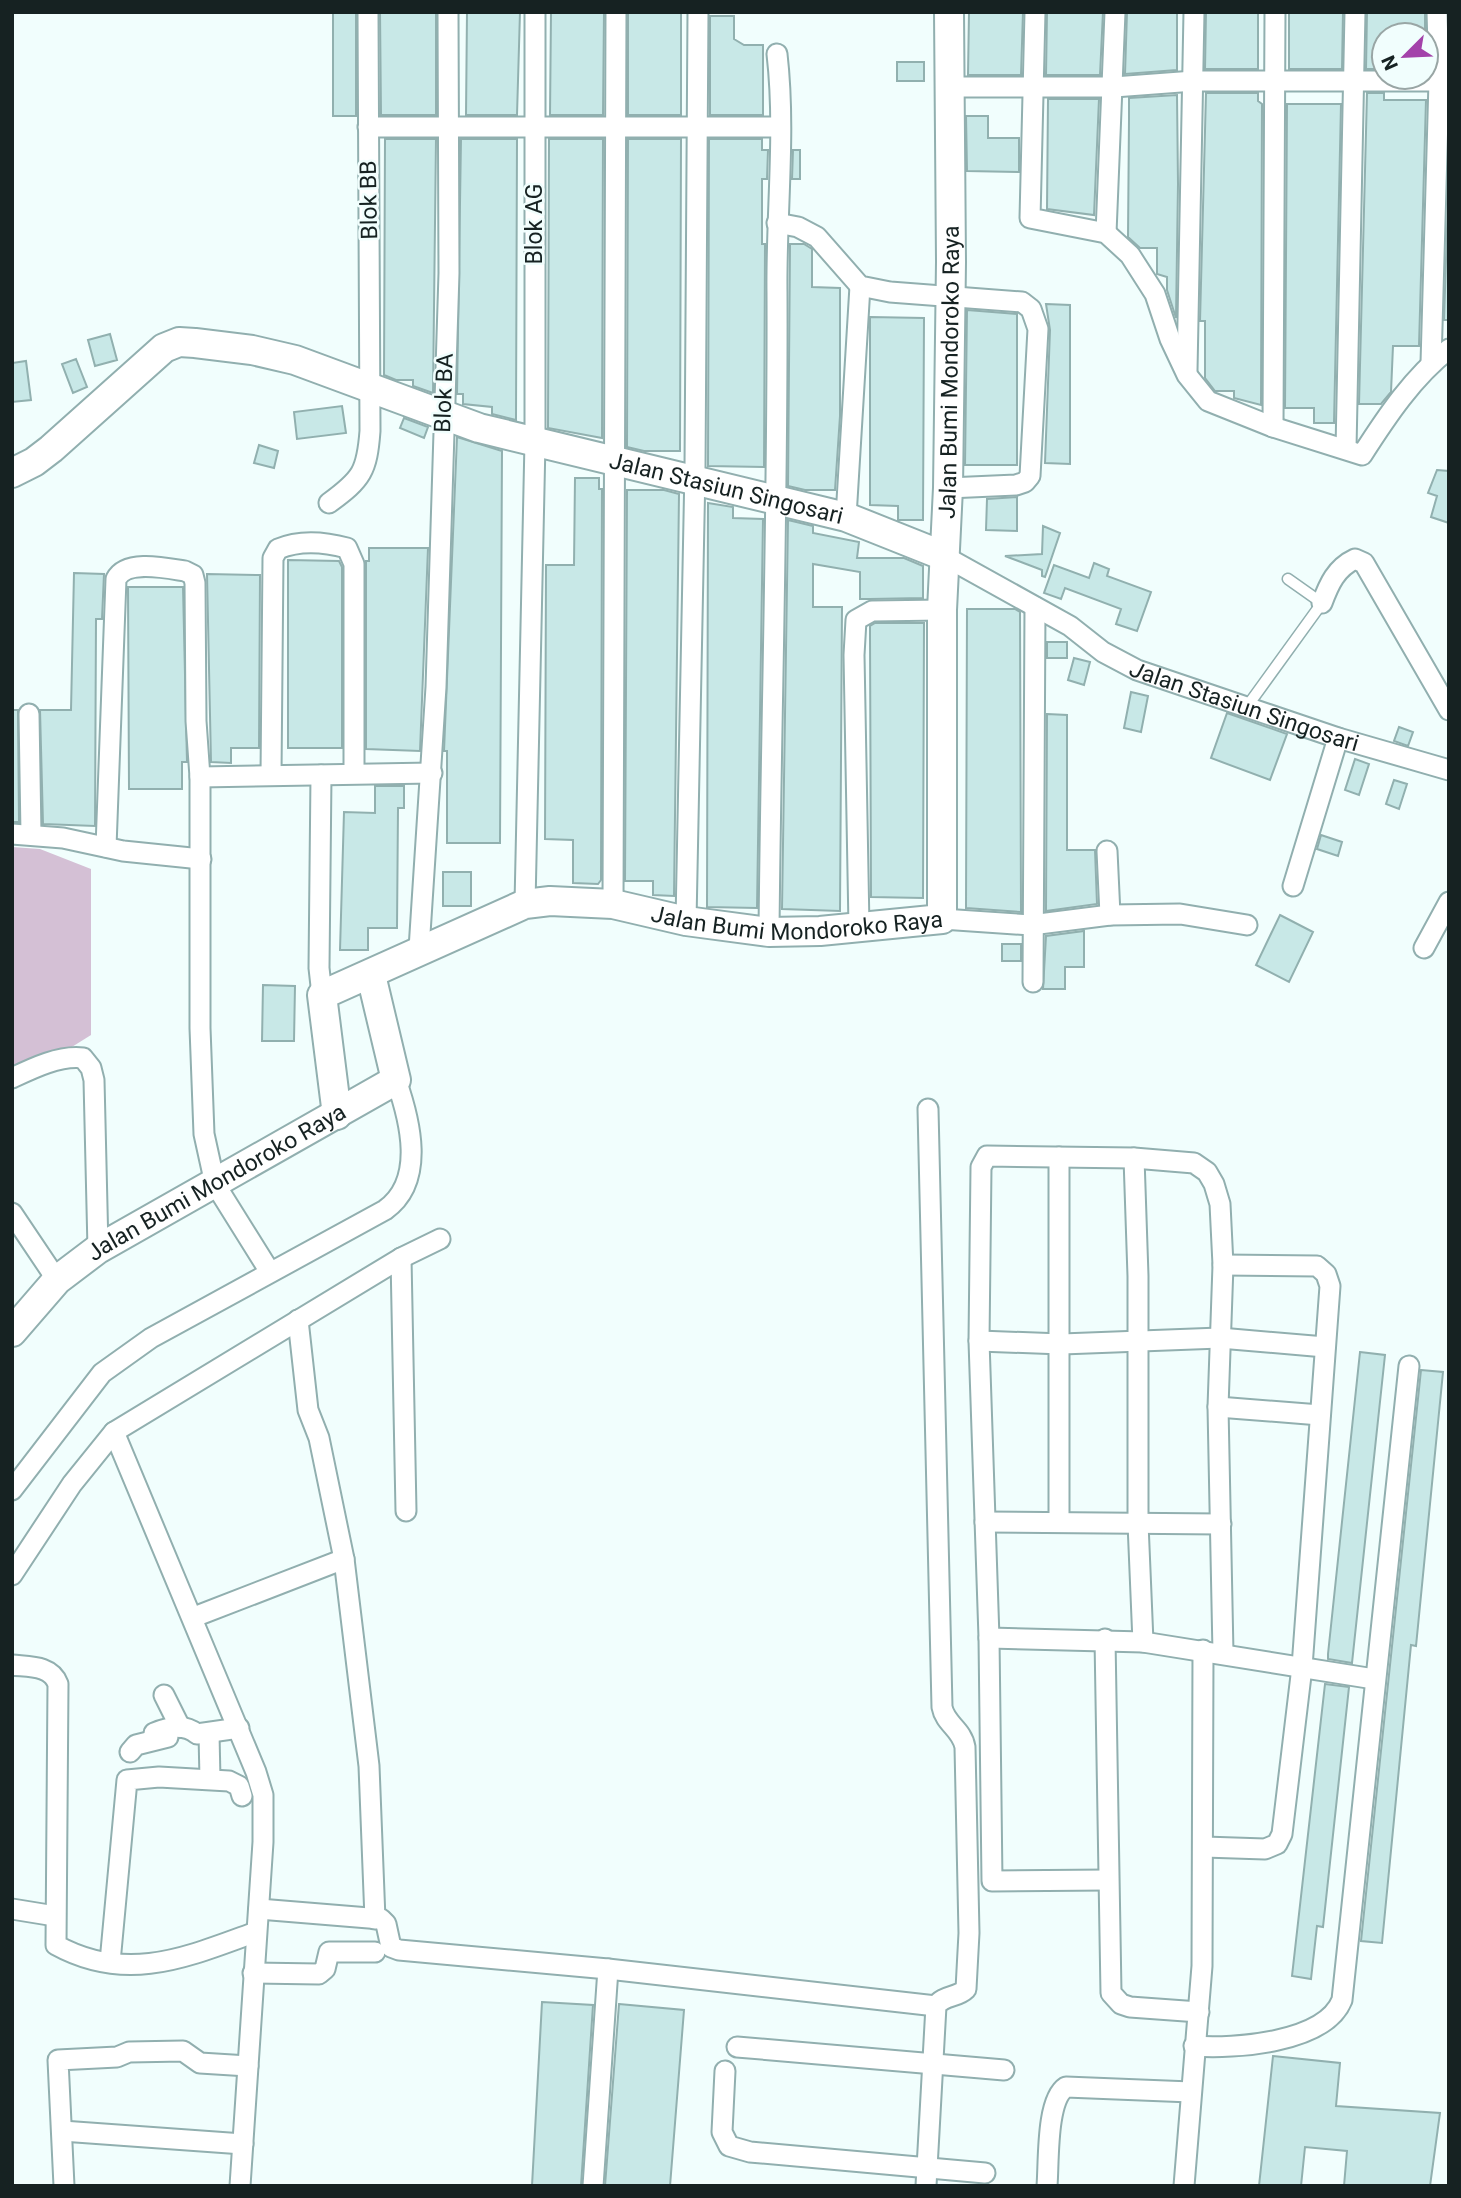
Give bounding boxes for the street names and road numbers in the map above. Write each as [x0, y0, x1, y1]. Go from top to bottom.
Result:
street label: Blok BB [355, 160, 383, 240]
street label: Blok AG [521, 184, 548, 264]
street label: Jalan Bumi Mondoroko Raya [933, 225, 965, 519]
street label: Blok BA [429, 353, 459, 433]
street label: Jalan Stasiun Singosari [607, 447, 846, 529]
street label: Jalan Stasiun Singosari [1125, 655, 1362, 757]
street label: Jalan Bumi Mondoroko Raya [649, 900, 944, 946]
street label: Jalan Bumi Mondoroko Raya [81, 1098, 350, 1266]

